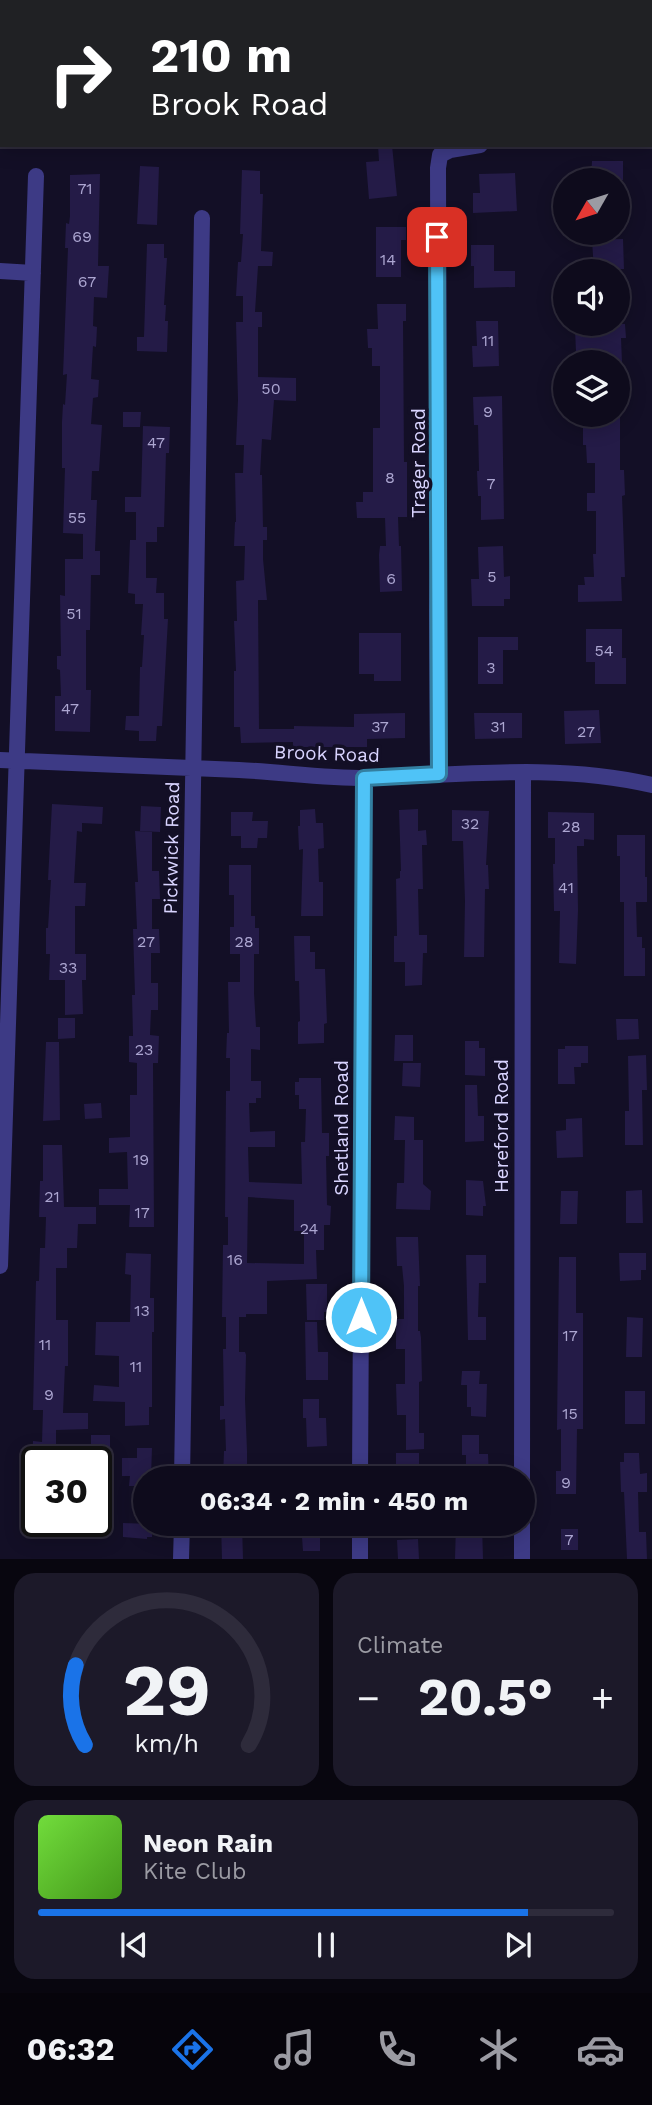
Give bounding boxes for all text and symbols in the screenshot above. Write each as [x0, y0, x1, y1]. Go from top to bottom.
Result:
text: 210 m [150, 26, 292, 84]
icon: right [35, 28, 126, 119]
text: Brook Road [150, 85, 328, 123]
north arrow [553, 168, 630, 245]
map controls [553, 168, 630, 427]
house number: 71 [77, 179, 93, 198]
pin [407, 207, 467, 267]
icon: arrive [418, 218, 456, 256]
house number: 69 [72, 227, 92, 246]
house number: 14 [380, 250, 396, 269]
button: sound [553, 259, 630, 336]
house number: 67 [78, 272, 96, 291]
house number: 11 [482, 331, 494, 350]
button: layers [553, 350, 630, 427]
house number: 50 [261, 379, 281, 398]
house number: 9 [483, 402, 493, 421]
street label: Trager Road [407, 408, 430, 518]
house number: 47 [147, 433, 165, 452]
house number: 8 [385, 468, 395, 487]
house number: 7 [487, 474, 496, 493]
house number: 55 [68, 508, 86, 527]
house number: 5 [487, 567, 497, 586]
house number: 6 [386, 569, 396, 588]
house number: 51 [66, 604, 82, 623]
house number: 54 [594, 641, 614, 660]
house number: 3 [486, 658, 496, 677]
house number: 47 [61, 699, 79, 718]
house number: 37 [371, 717, 389, 736]
house number: 31 [490, 717, 506, 736]
house number: 27 [577, 722, 595, 741]
street label: Brook Road [274, 740, 380, 767]
street label: Pickwick Road [159, 781, 184, 915]
house number: 32 [461, 814, 479, 833]
house number: 28 [561, 817, 581, 836]
house number: 41 [558, 878, 574, 897]
house number: 27 [137, 932, 155, 951]
house number: 28 [234, 932, 254, 951]
house number: 33 [59, 958, 77, 977]
house number: 23 [135, 1040, 153, 1059]
street label: Hereford Road [490, 1059, 513, 1193]
street label: Shetland Road [330, 1060, 353, 1196]
house number: 19 [133, 1150, 149, 1169]
house number: 21 [44, 1187, 60, 1206]
house number: 17 [134, 1203, 150, 1222]
house number: 24 [300, 1219, 319, 1238]
house number: 16 [227, 1250, 243, 1269]
position arrow [324, 1280, 398, 1354]
house number: 13 [134, 1301, 150, 1320]
house number: 17 [562, 1326, 578, 1345]
house number: 11 [39, 1335, 51, 1354]
house number: 11 [130, 1357, 142, 1376]
house number: 9 [44, 1385, 54, 1404]
house number: 15 [562, 1404, 578, 1423]
speed limit sign: 30 [21, 1446, 112, 1537]
house number: 9 [561, 1473, 571, 1492]
text: 06:34 · 2 min · 450 m [200, 1486, 468, 1516]
house number: 7 [565, 1530, 574, 1549]
text: Climate [357, 1632, 443, 1659]
text: 29 [122, 1648, 211, 1734]
text: 20.5° [418, 1667, 553, 1728]
text: − [357, 1676, 380, 1720]
text: + [591, 1676, 614, 1720]
text: km/h [134, 1729, 199, 1758]
text: Neon Rain [143, 1828, 273, 1858]
text: Kite Club [143, 1858, 246, 1885]
icon: previous [115, 1926, 153, 1964]
icon: pause [307, 1926, 345, 1964]
icon: next [499, 1926, 537, 1964]
icon: directions [168, 2025, 217, 2074]
icon: music [270, 2025, 319, 2074]
icon: phone [372, 2025, 421, 2074]
icon: climate [474, 2025, 523, 2074]
icon: car [576, 2025, 625, 2074]
text: 06:32 [27, 2030, 115, 2068]

